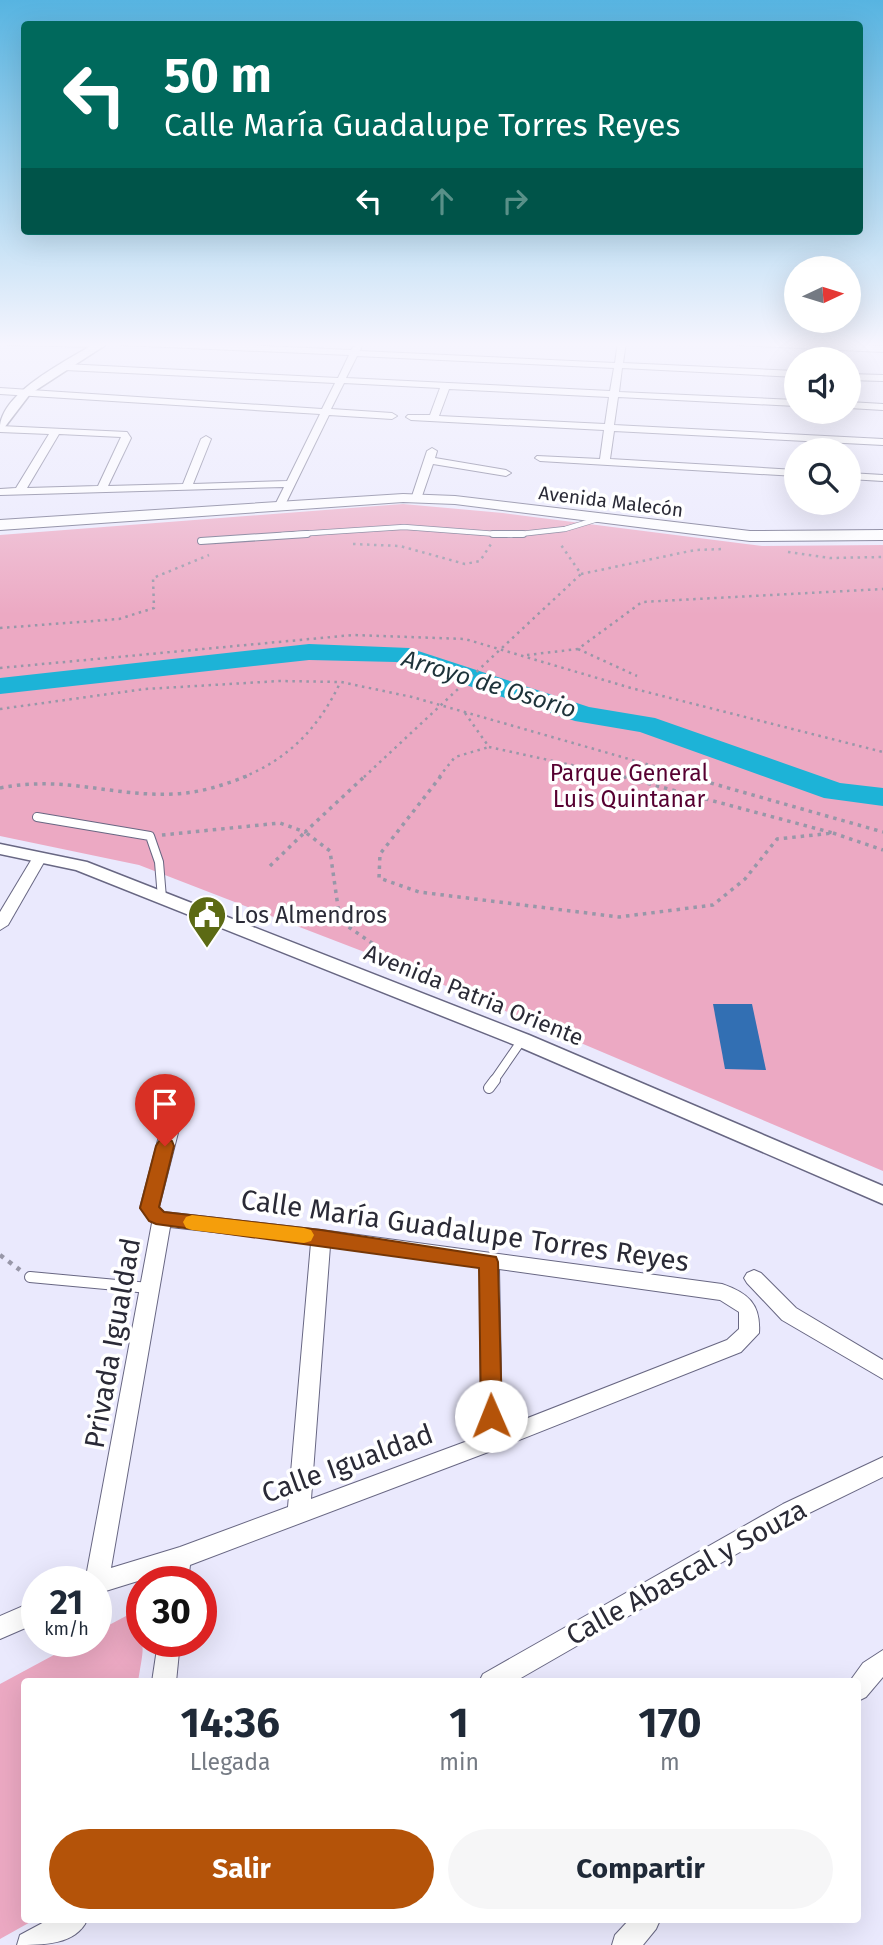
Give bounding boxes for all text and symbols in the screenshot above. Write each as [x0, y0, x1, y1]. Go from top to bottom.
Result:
text: 50 m [164, 46, 272, 105]
icon: left [49, 49, 140, 140]
text: Calle María Guadalupe Torres Reyes [164, 106, 680, 144]
icon: left [350, 182, 388, 220]
icon: ahead [423, 182, 461, 220]
icon: right [496, 182, 534, 220]
north arrow [784, 256, 861, 332]
map controls [784, 256, 861, 515]
button: sound [784, 347, 861, 424]
button: search [784, 438, 861, 515]
street label: Avenida Malecón [537, 481, 685, 522]
water label: Arroyo de Osorio [398, 644, 579, 724]
park label: Parque General Luis Quintanar [550, 759, 709, 813]
public building icon: Los Almendros [186, 894, 228, 949]
place label: Los Almendros [234, 901, 387, 929]
street label: Avenida Patria Oriente [360, 938, 588, 1052]
pin [135, 1074, 195, 1146]
icon: arrive [146, 1085, 184, 1123]
street label: Calle María Guadalupe Torres Reyes [239, 1183, 691, 1278]
street label: Privada Igualdad [78, 1235, 147, 1451]
position arrow [454, 1379, 528, 1453]
street label: Calle Igualdad [257, 1417, 437, 1510]
street label: Calle Abascal y Souza [560, 1493, 812, 1652]
speed limit sign: 30 [126, 1566, 217, 1657]
text: 21 [50, 1581, 83, 1623]
text: km/h [44, 1618, 89, 1640]
text: 14:36 [180, 1698, 280, 1748]
text: 1 [449, 1698, 469, 1748]
text: 170 [638, 1698, 702, 1748]
text: Llegada [190, 1748, 270, 1776]
text: min [439, 1748, 479, 1776]
text: m [660, 1748, 680, 1776]
button: Salir [49, 1829, 434, 1909]
button: Compartir [448, 1829, 833, 1909]

